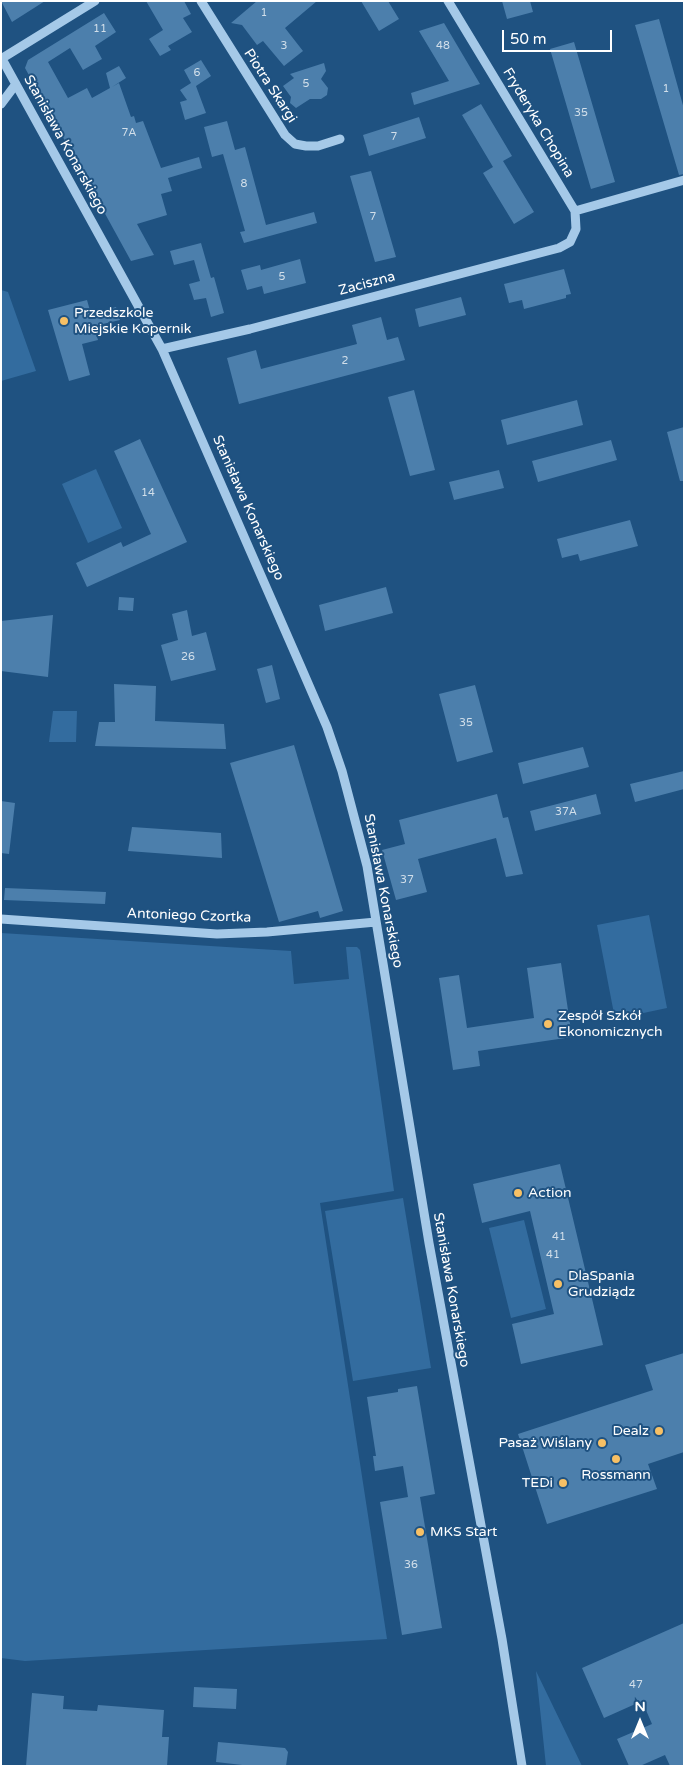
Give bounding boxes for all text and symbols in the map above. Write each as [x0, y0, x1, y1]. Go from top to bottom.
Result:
house number: 1 [261, 6, 267, 20]
scale bar [505, 20, 615, 52]
house number: 11 [93, 22, 107, 36]
text: 50 m [510, 30, 547, 48]
house number: 3 [281, 39, 287, 53]
house number: 48 [436, 39, 450, 53]
street label: Piotra Skargi [240, 46, 300, 126]
street label: Fryderyka Chopina [499, 65, 577, 181]
house number: 6 [194, 66, 200, 80]
street label: Stanisława Konarskiego [20, 72, 110, 218]
house number: 5 [303, 77, 309, 91]
house number: 1 [663, 82, 669, 96]
house number: 35 [574, 106, 588, 120]
house number: 7A [121, 126, 137, 140]
house number: 7 [391, 130, 397, 144]
house number: 8 [241, 177, 247, 191]
house number: 7 [370, 210, 376, 224]
street label: Zaciszna [337, 268, 397, 300]
house number: 5 [279, 270, 285, 284]
place label: Przedszkole Miejskie Kopernik [74, 305, 191, 338]
marker: Przedszkole Miejskie Kopernik [58, 315, 70, 327]
house number: 2 [342, 354, 348, 368]
street label: Stanisława Konarskiego [208, 433, 288, 583]
house number: 14 [141, 486, 155, 500]
house number: 26 [181, 650, 195, 664]
house number: 35 [459, 716, 473, 730]
house number: 37A [555, 805, 577, 819]
street label: Stanisława Konarskiego [360, 812, 406, 970]
house number: 37 [400, 873, 414, 887]
street label: Antoniego Czortka [126, 905, 252, 927]
place label: Zespół Szkół Ekonomicznych [558, 1008, 663, 1040]
marker: Zespół Szkół Ekonomicznych [542, 1018, 554, 1030]
place label: Action [528, 1185, 572, 1201]
marker: Action [512, 1187, 524, 1199]
street label: Stanisława Konarskiego [429, 1211, 473, 1369]
house number: 41 [552, 1230, 566, 1244]
house number: 41 [546, 1248, 560, 1262]
place label: DlaSpania Grudziądz [568, 1268, 635, 1300]
marker: DlaSpania Grudziądz [552, 1278, 564, 1290]
place label: Dealz [613, 1423, 649, 1439]
marker: Dealz [653, 1425, 665, 1437]
place label: Pasaż Wiślany [498, 1435, 592, 1451]
marker: Pasaż Wiślany [596, 1437, 608, 1449]
marker: Rossmann [610, 1453, 622, 1465]
place label: Rossmann [581, 1467, 651, 1483]
place label: TEDi [522, 1475, 553, 1491]
marker: TEDi [557, 1477, 569, 1489]
place label: MKS Start [430, 1524, 497, 1540]
marker: MKS Start [414, 1526, 426, 1538]
house number: 36 [404, 1558, 418, 1572]
house number: 47 [629, 1678, 643, 1692]
north arrow [615, 1697, 665, 1747]
text: N [634, 1698, 646, 1715]

